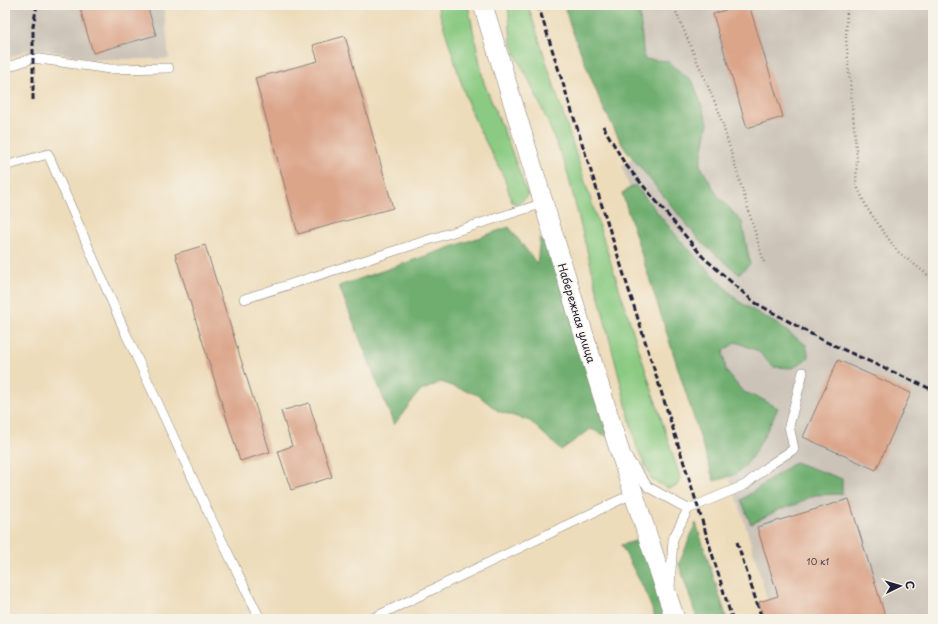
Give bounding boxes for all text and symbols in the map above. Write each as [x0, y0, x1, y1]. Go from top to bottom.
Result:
street label: Набережная улица [554, 261, 600, 365]
house number: 10 к1 [807, 554, 829, 568]
north arrow [880, 566, 920, 606]
text: С [902, 580, 919, 590]

